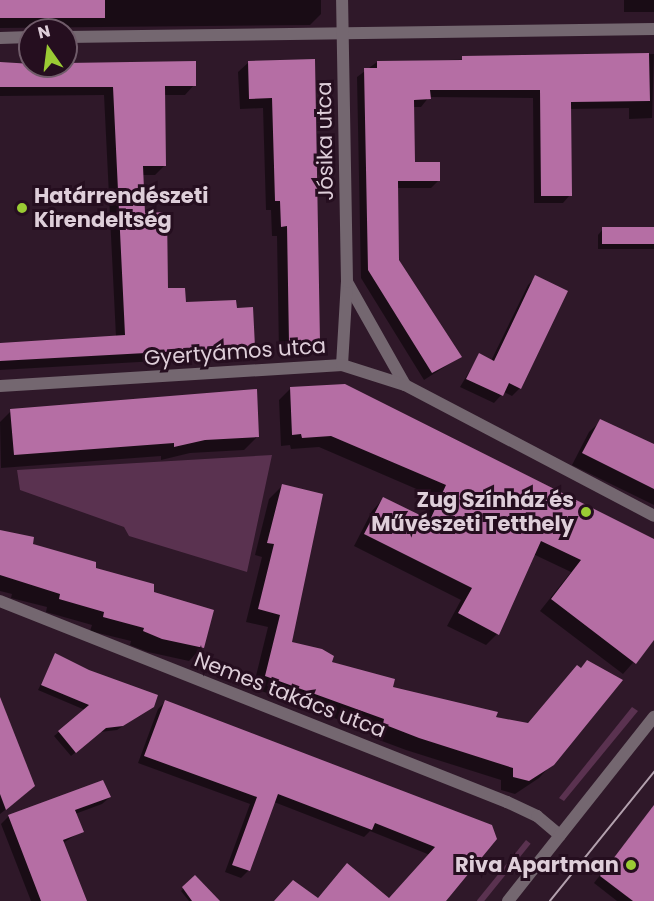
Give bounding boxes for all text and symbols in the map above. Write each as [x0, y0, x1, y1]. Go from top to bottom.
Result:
north arrow [18, 18, 78, 78]
text: N [35, 19, 53, 45]
street label: Jósika utca [311, 81, 339, 201]
place label: Határrendészeti Kirendeltség [34, 183, 208, 233]
marker: Határrendészeti Kirendeltség [15, 201, 29, 215]
street label: Gyertyámos utca [143, 333, 327, 371]
place label: Zug Színház és Művészeti Tetthely [371, 487, 574, 537]
marker: Zug Színház és Művészeti Tetthely [579, 505, 593, 519]
street label: Nemes takács utca [191, 647, 389, 743]
place label: Riva Apartman [455, 852, 619, 878]
marker: Riva Apartman [624, 858, 638, 872]

